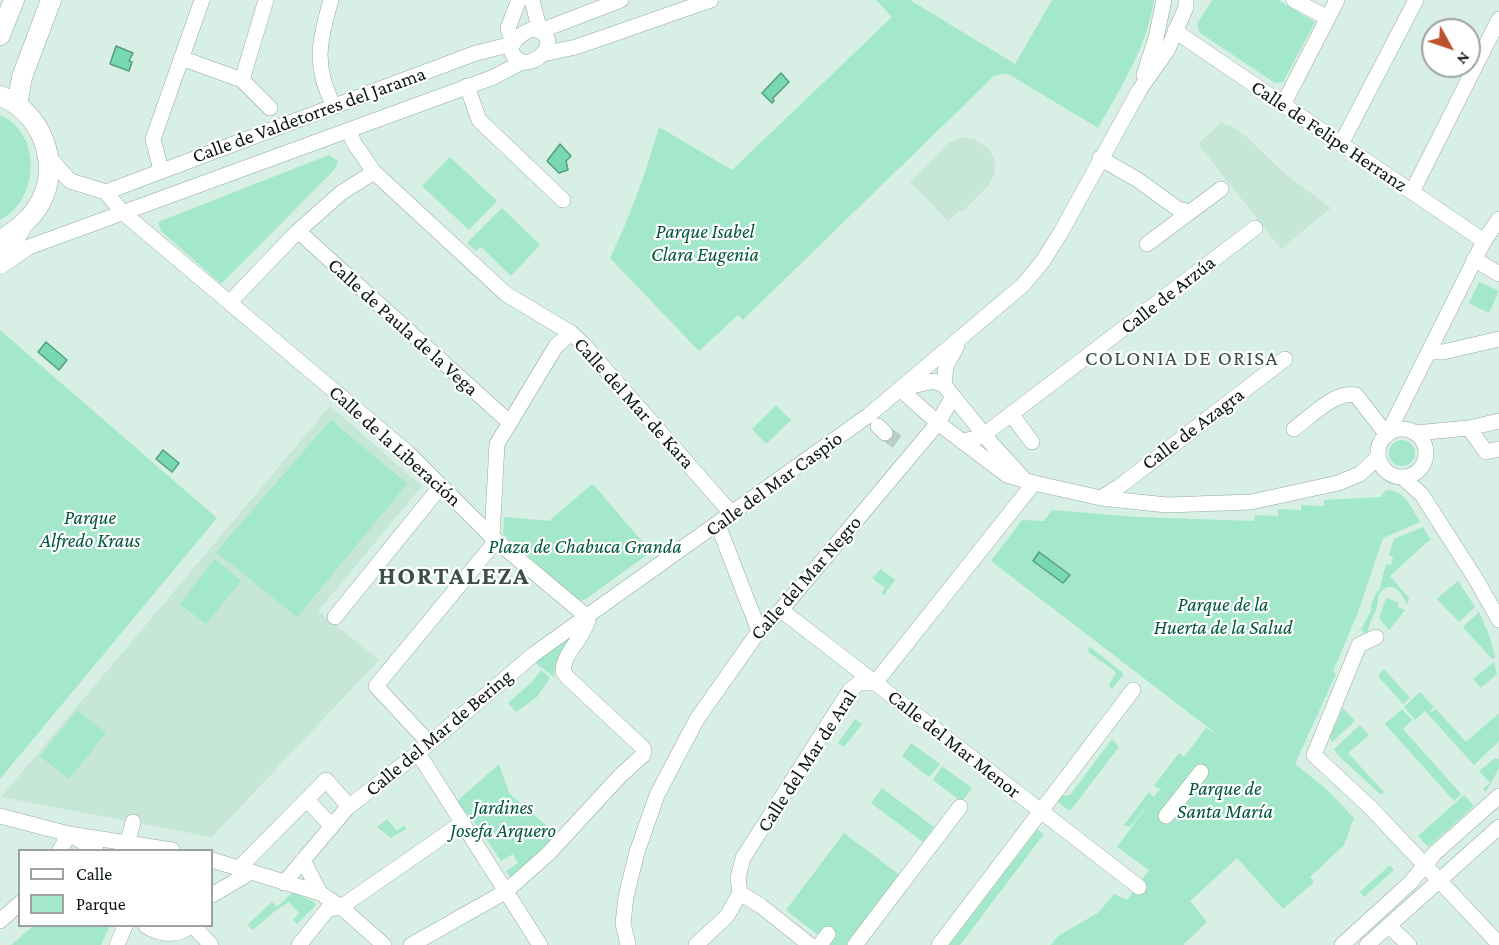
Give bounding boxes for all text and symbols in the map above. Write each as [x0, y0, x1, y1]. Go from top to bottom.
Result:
north arrow [1421, 18, 1481, 78]
text: N [1454, 49, 1474, 68]
street label: Calle de Valdetorres del Jarama [189, 62, 429, 168]
street label: Calle de Felipe Herranz [1246, 75, 1412, 197]
park label: Parque Isabel Clara Eugenia [651, 220, 759, 267]
street label: Calle de Arzúa [1116, 251, 1220, 339]
street label: Calle de Paula de la Vega [323, 253, 483, 401]
street label: Calle del Mar de Kara [569, 332, 699, 474]
district label: COLONIA DE ORISA [1085, 346, 1279, 372]
street label: Calle de la Liberación [324, 380, 466, 512]
street label: Calle de Azagra [1137, 383, 1249, 475]
street label: Calle del Mar Caspio [701, 426, 847, 542]
park label: Parque Alfredo Kraus [40, 506, 140, 553]
street label: Calle del Mar Negro [745, 511, 867, 645]
park label: Plaza de Chabuca Granda [488, 535, 682, 559]
district label: HORTALEZA [378, 560, 530, 592]
park label: Parque de la Huerta de la Salud [1154, 593, 1292, 640]
street label: Calle del Mar de Bering [361, 664, 517, 802]
street label: Calle del Mar de Aral [752, 685, 862, 837]
street label: Calle del Mar Menor [883, 685, 1025, 803]
park label: Parque de Santa María [1177, 777, 1273, 824]
park label: Jardines Josefa Arquero [450, 796, 556, 843]
legend [18, 849, 213, 927]
text: Calle [76, 864, 112, 884]
text: Parque [76, 894, 126, 914]

